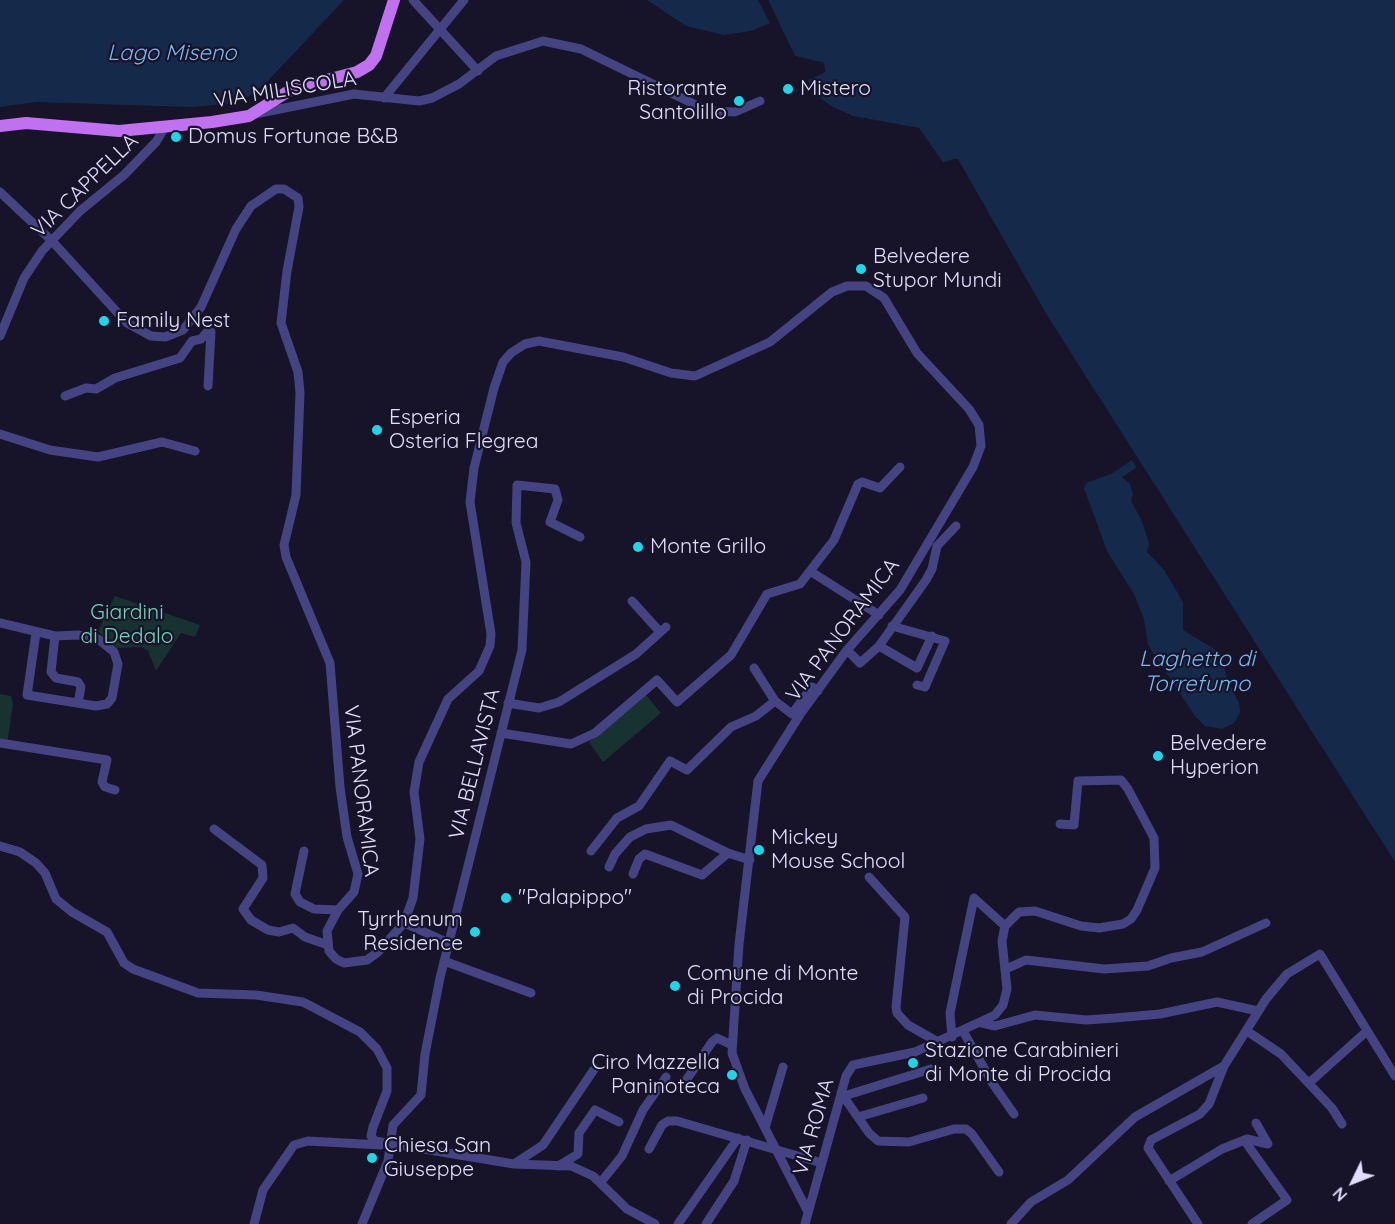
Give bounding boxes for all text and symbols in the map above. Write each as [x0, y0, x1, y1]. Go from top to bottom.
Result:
water label: Lago Miseno [107, 40, 237, 66]
street label: VIA MILISCOLA [212, 66, 358, 114]
place label: Ristorante Santolillo [627, 76, 727, 126]
place label: Mistero [800, 76, 871, 102]
marker: Mistero [781, 82, 795, 96]
marker: Ristorante Santolillo [732, 94, 746, 108]
place label: Domus Fortunae B&B [188, 124, 398, 150]
street label: VIA CAPPELLA [26, 129, 144, 243]
marker: Domus Fortunae B&B [169, 130, 183, 144]
place label: Belvedere Stupor Mundi [873, 244, 1002, 294]
marker: Belvedere Stupor Mundi [854, 262, 868, 276]
place label: Family Nest [116, 308, 230, 334]
marker: Family Nest [97, 314, 111, 328]
place label: Esperia Osteria Flegrea [389, 405, 539, 455]
marker: Esperia Osteria Flegrea [370, 423, 384, 437]
place label: Monte Grillo [650, 534, 766, 560]
marker: Monte Grillo [631, 540, 645, 554]
street label: VIA PANORAMICA [781, 553, 905, 707]
park label: Giardini di Dedalo [81, 600, 173, 650]
water label: Laghetto di Torrefumo [1139, 646, 1255, 698]
street label: VIA BELLAVISTA [444, 686, 506, 842]
street label: VIA PANORAMICA [338, 704, 384, 878]
place label: Belvedere Hyperion [1170, 731, 1267, 781]
marker: Belvedere Hyperion [1151, 749, 1165, 763]
place label: Mickey Mouse School [771, 825, 905, 875]
marker: Mickey Mouse School [752, 843, 766, 857]
place label: "Palapippo" [518, 885, 632, 911]
marker: "Palapippo" [499, 891, 513, 905]
place label: Tyrrhenum Residence [357, 907, 463, 957]
marker: Tyrrhenum Residence [468, 925, 482, 939]
place label: Comune di Monte di Procida [687, 961, 858, 1011]
marker: Comune di Monte di Procida [668, 979, 682, 993]
place label: Stazione Carabinieri di Monte di Procida [925, 1038, 1119, 1088]
place label: Ciro Mazzella Paninoteca [592, 1050, 720, 1100]
marker: Stazione Carabinieri di Monte di Procida [906, 1056, 920, 1070]
marker: Ciro Mazzella Paninoteca [725, 1068, 739, 1082]
street label: VIA ROMA [788, 1076, 840, 1178]
place label: Chiesa San Giuseppe [384, 1133, 491, 1183]
marker: Chiesa San Giuseppe [365, 1151, 379, 1165]
north arrow [1323, 1152, 1383, 1212]
text: N [1329, 1183, 1351, 1205]

